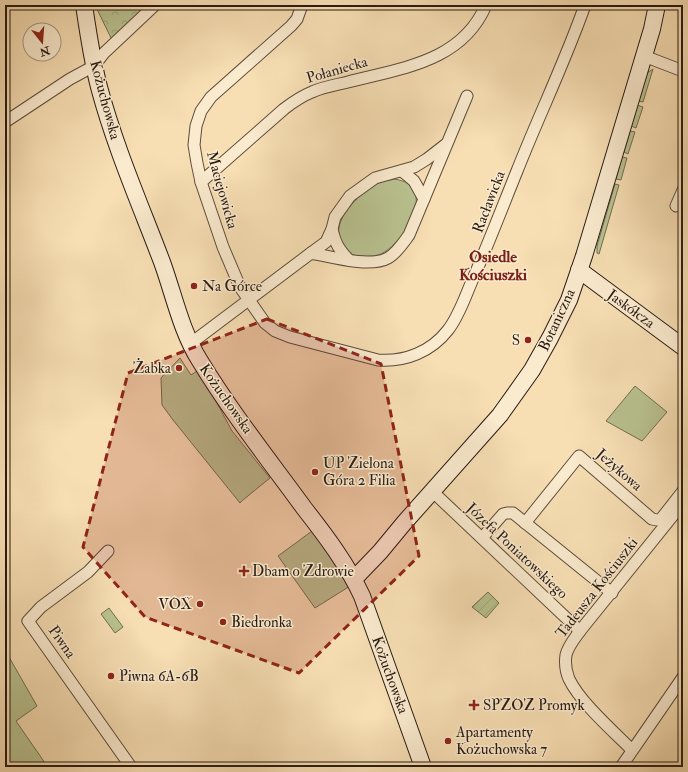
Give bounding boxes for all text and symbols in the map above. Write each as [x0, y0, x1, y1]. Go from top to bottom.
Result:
north arrow [22, 22, 62, 62]
text: N [37, 43, 52, 59]
street label: Połaniecka [304, 52, 371, 88]
street label: Kożuchowska [85, 58, 125, 142]
street label: Maciejowicka [202, 149, 242, 232]
street label: Racławicka [468, 167, 510, 236]
district label: Osiedle Kościuszki [459, 247, 528, 285]
place label: Na Górce [202, 277, 262, 296]
marker: Na Górce [189, 281, 199, 291]
street label: Botaniczna [534, 285, 580, 354]
street label: Jaskółcza [602, 285, 659, 334]
place label: S [512, 331, 520, 350]
marker: S [523, 335, 533, 345]
place label: Żabka [133, 357, 172, 378]
street label: Kożuchowska [195, 360, 258, 438]
marker: Żabka [174, 363, 184, 373]
street label: Jeżykowa [590, 444, 647, 497]
place label: UP Zielona Góra 2 Filia [323, 454, 397, 490]
marker: UP Zielona Góra 2 Filia [310, 467, 320, 477]
street label: Józefa Poniatowskiego [461, 498, 572, 604]
street label: Tadeusza Kościuszki [552, 534, 642, 642]
place label: Dbam o Zdrowie [252, 562, 354, 581]
marker: Dbam o Zdrowie [239, 566, 249, 576]
place label: VOX [158, 595, 192, 614]
marker: VOX [195, 599, 205, 609]
place label: Biedronka [231, 613, 293, 632]
marker: Biedronka [218, 617, 228, 627]
street label: Piwna [44, 622, 81, 663]
street label: Kożuchowska [367, 634, 413, 717]
place label: Piwna 6A-6B [119, 667, 199, 686]
marker: Piwna 6A-6B [106, 671, 116, 681]
place label: SPZOZ Promyk [483, 696, 585, 715]
marker: SPZOZ Promyk [468, 699, 480, 711]
place label: Apartamenty Kożuchowska 7 [455, 723, 547, 759]
marker: Apartamenty Kożuchowska 7 [443, 736, 453, 746]

